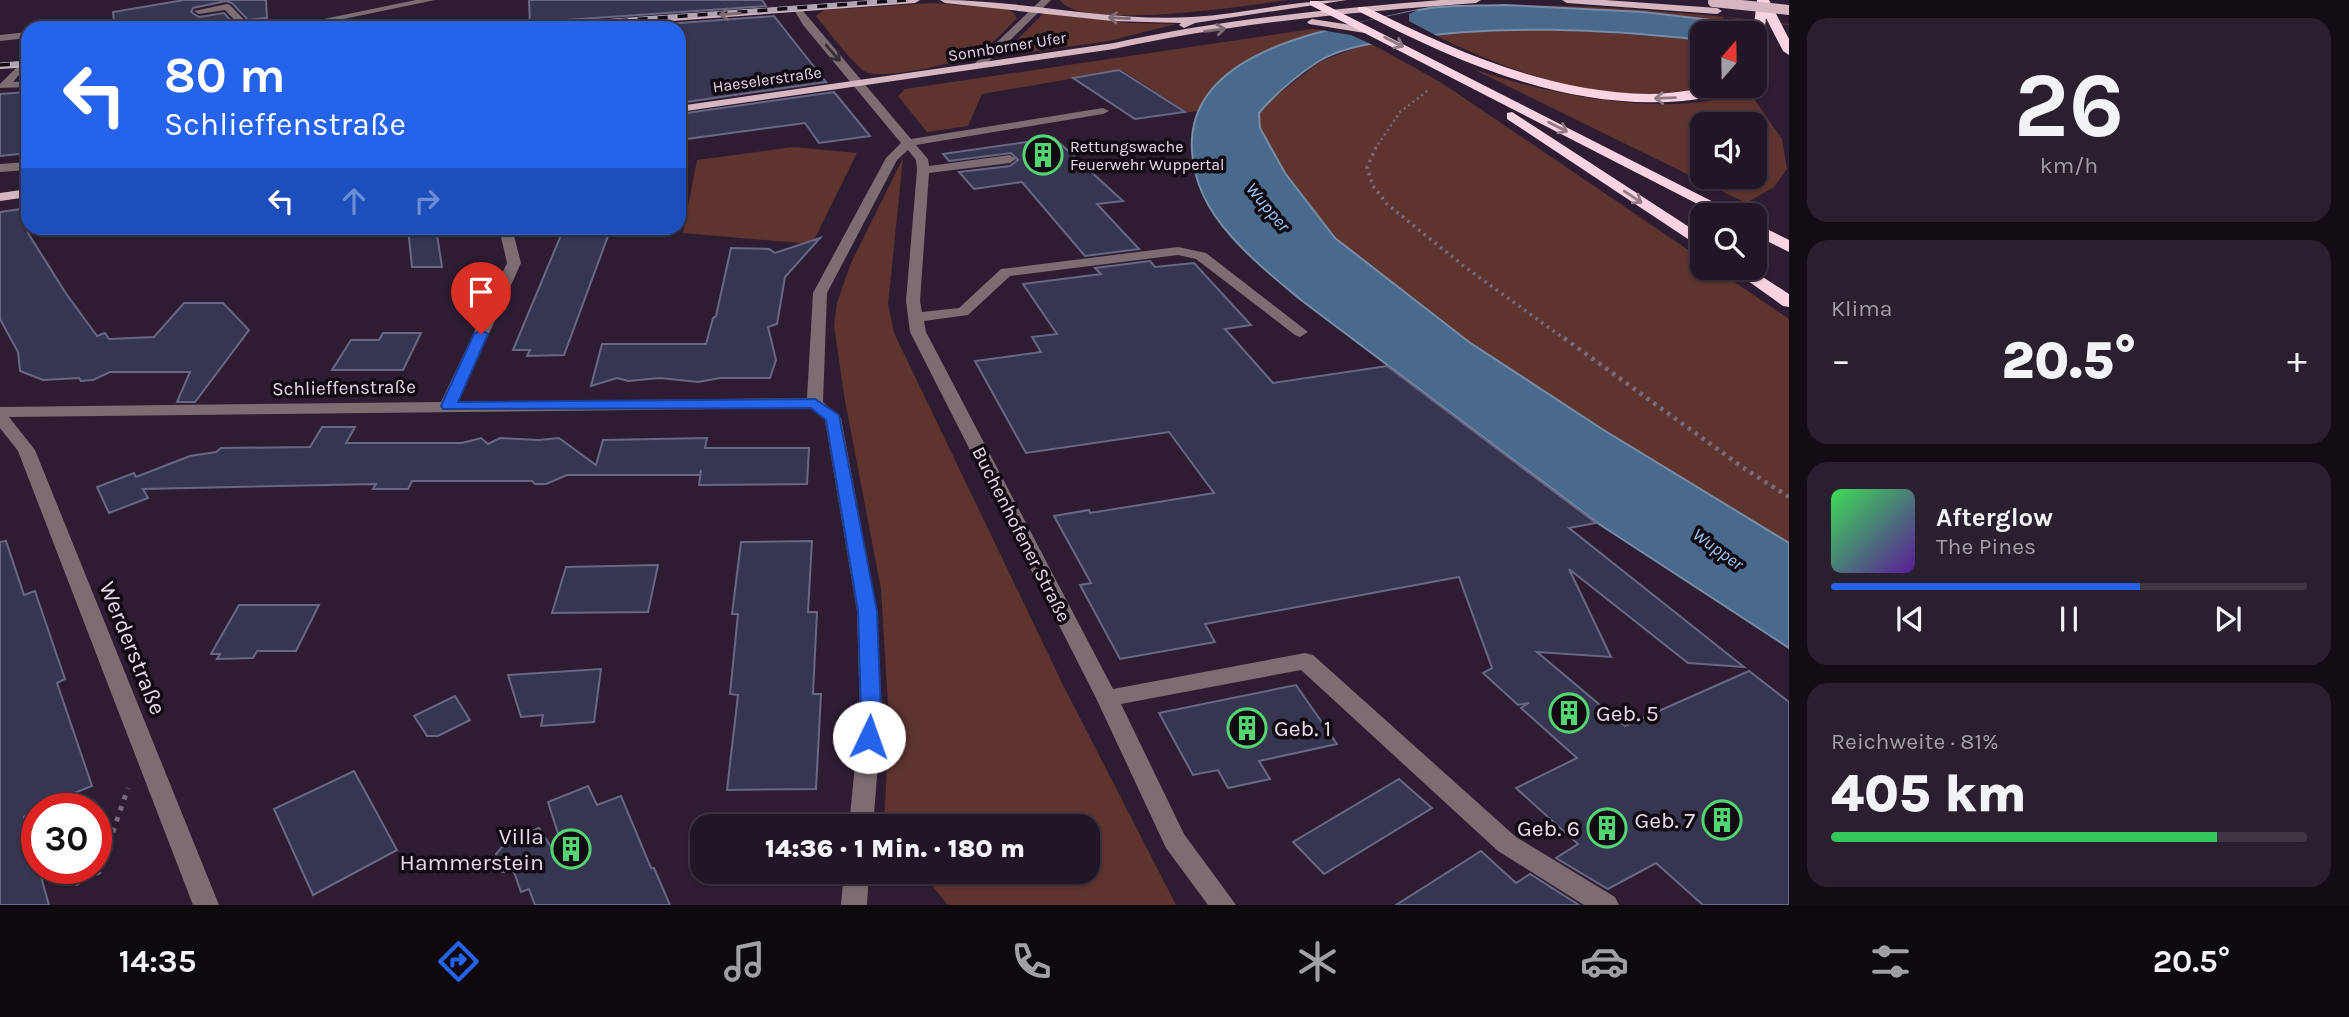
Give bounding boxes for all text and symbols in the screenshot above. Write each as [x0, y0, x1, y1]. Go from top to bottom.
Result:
one-way arrow [719, 7, 742, 20]
one-way arrow [1109, 11, 1131, 24]
north arrow [1690, 21, 1768, 98]
map controls [1690, 21, 1767, 280]
one-way arrow [1203, 23, 1226, 36]
street label: Sonnborner Ufer [947, 28, 1068, 65]
one-way arrow [1383, 36, 1404, 50]
one-way arrow [825, 44, 841, 62]
text: 80 m [164, 47, 286, 104]
icon: left [49, 49, 140, 140]
text: 26 [2014, 53, 2124, 159]
street label: Haeselerstraße [711, 62, 823, 97]
one-way arrow [1654, 91, 1677, 104]
text: Schlieffenstraße [164, 106, 406, 143]
button: sound [1690, 112, 1767, 189]
one-way arrow [1547, 120, 1568, 134]
building icon: Rettungswache Feuerwehr Wuppertal [1022, 134, 1064, 176]
place label: Rettungswache Feuerwehr Wuppertal [1070, 137, 1224, 174]
text: km/h [2040, 152, 2098, 179]
water label: Wupper [1241, 178, 1295, 237]
icon: left [262, 182, 300, 220]
icon: ahead [335, 182, 373, 220]
icon: right [408, 182, 446, 220]
one-way arrow [1623, 191, 1643, 205]
button: search [1690, 203, 1767, 280]
pin [451, 262, 511, 334]
icon: arrive [462, 273, 500, 311]
text: Klima [1831, 295, 1892, 322]
text: 20.5° [2001, 330, 2137, 391]
text: − [1831, 338, 1851, 383]
text: + [2287, 338, 2307, 383]
street label: Schlieffenstraße [272, 376, 416, 400]
street label: Buchenhofener Straße [967, 443, 1075, 626]
text: Afterglow [1936, 502, 2053, 533]
water label: Wupper [1688, 523, 1748, 575]
text: The Pines [1936, 533, 2036, 560]
street label: Werderstraße [94, 578, 172, 719]
icon: previous [1891, 600, 1929, 638]
icon: pause [2050, 600, 2088, 638]
icon: next [2209, 600, 2247, 638]
building icon: Geb. 5 [1548, 692, 1590, 734]
position arrow [832, 700, 906, 774]
place label: Geb. 5 [1596, 700, 1659, 727]
building icon: Geb. 1 [1226, 707, 1268, 749]
place label: Geb. 1 [1274, 715, 1331, 742]
text: Reichweite · 81% [1831, 728, 1999, 755]
text: 405 km [1831, 763, 2027, 824]
speed limit sign: 30 [21, 793, 112, 884]
building icon: Geb. 7 [1701, 799, 1743, 841]
building icon: Geb. 6 [1586, 807, 1628, 849]
place label: Geb. 7 [1634, 807, 1695, 834]
place label: Geb. 6 [1517, 815, 1580, 842]
place label: Villa Hammerstein [400, 823, 544, 876]
building icon: Villa Hammerstein [550, 828, 592, 870]
text: 14:36 · 1 Min. · 180 m [765, 833, 1025, 864]
icon: directions [434, 937, 483, 986]
icon: music [720, 937, 769, 986]
icon: phone [1007, 937, 1056, 986]
icon: climate [1293, 937, 1342, 986]
icon: car [1580, 937, 1629, 986]
icon: filters [1866, 937, 1915, 986]
text: 14:35 [119, 943, 196, 980]
text: 20.5° [2153, 943, 2230, 980]

